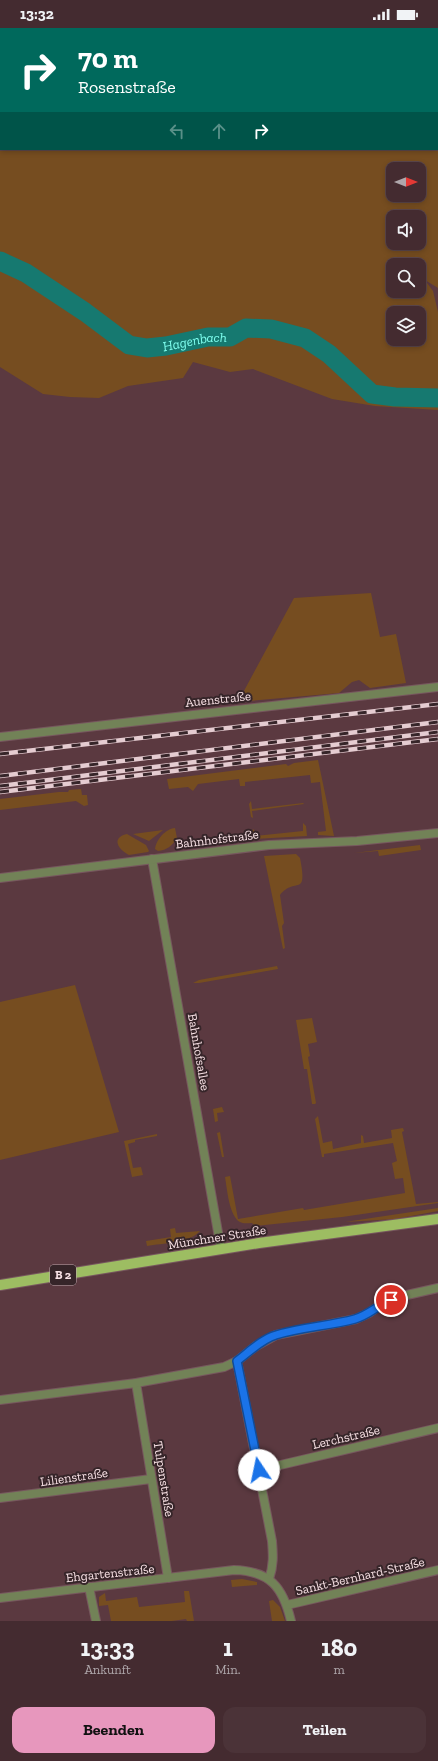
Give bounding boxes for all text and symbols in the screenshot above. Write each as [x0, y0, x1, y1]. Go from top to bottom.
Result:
text: 13:32 [20, 5, 54, 23]
text: 70 m [78, 42, 138, 75]
icon: right [12, 44, 64, 96]
text: Rosenstraße [78, 76, 176, 98]
icon: left [166, 120, 188, 142]
icon: ahead [208, 120, 230, 142]
icon: right [250, 120, 272, 142]
north arrow [386, 162, 426, 202]
map controls [386, 162, 426, 346]
button: sound [386, 210, 426, 250]
button: search [386, 258, 426, 298]
button: layers [386, 306, 426, 346]
water label: Hagenbach [161, 329, 227, 355]
street label: Auenstraße [184, 688, 252, 710]
street label: Bahnhofstraße [174, 826, 260, 852]
street label: Bahnhofsallee [185, 1012, 213, 1092]
street label: Münchner Straße [167, 1222, 267, 1252]
road number: B 2 [50, 1265, 76, 1285]
pin [374, 1283, 408, 1317]
icon: arrive [380, 1289, 402, 1311]
street label: Lerchstraße [311, 1422, 381, 1452]
street label: Tulpenstraße [151, 1440, 177, 1518]
position arrow [238, 1449, 280, 1491]
street label: Lilienstraße [39, 1465, 109, 1489]
street label: Sankt-Bernhard-Straße [294, 1554, 426, 1598]
street label: Ehgartenstraße [65, 1561, 155, 1585]
text: 13:33 [81, 1633, 135, 1662]
text: 1 [223, 1633, 233, 1662]
text: 180 [321, 1633, 357, 1662]
text: Ankunft [84, 1662, 131, 1677]
text: Min. [215, 1662, 240, 1677]
text: m [334, 1662, 345, 1677]
button: Beenden [12, 1707, 215, 1753]
button: Teilen [223, 1707, 426, 1753]

